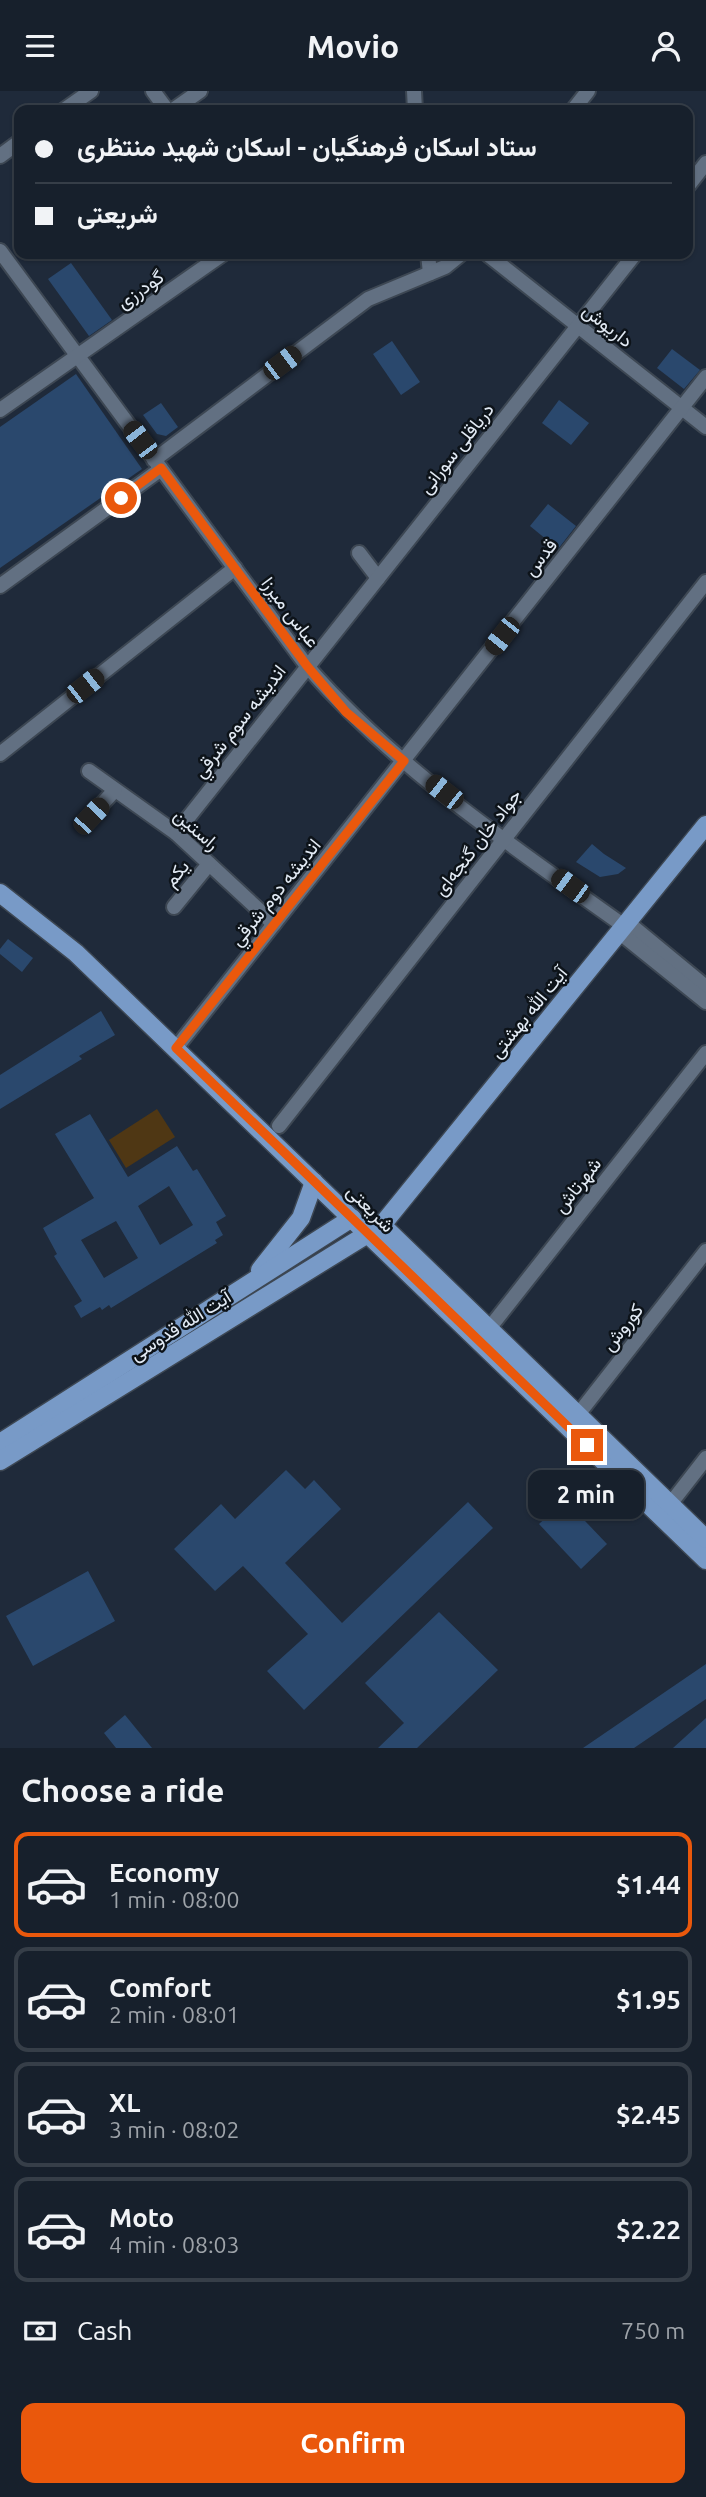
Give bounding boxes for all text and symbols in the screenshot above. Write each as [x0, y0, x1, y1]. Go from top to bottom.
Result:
icon: menu [21, 27, 59, 65]
icon: person [647, 27, 685, 65]
text: Movio [307, 28, 399, 64]
text: ستاد اسکان فرهنگیان - اسکان شهید منتظری [77, 132, 537, 161]
text: شریعتی [77, 199, 158, 228]
street label: گودرزی [112, 265, 168, 314]
street label: داریوش [578, 299, 638, 352]
car [259, 342, 306, 384]
street label: دریاقلی سورانی [414, 398, 499, 498]
car [119, 417, 162, 463]
route start [105, 482, 137, 514]
street label: قدس [519, 534, 562, 581]
street label: عباس میرزا [257, 572, 325, 652]
car [481, 613, 524, 659]
street label: اندیشه سوم شرقي [188, 660, 294, 785]
car [62, 665, 109, 707]
car [421, 771, 468, 813]
street label: جواد خان گنجه‌ای [428, 784, 526, 900]
car [69, 793, 114, 839]
street label: راستین [169, 803, 224, 855]
street label: انديشه دوم شرقي [225, 834, 329, 953]
street label: یکم [159, 855, 195, 892]
car [547, 865, 594, 907]
street label: آیت الله بهشتی [485, 961, 573, 1063]
street label: شهرتاش [549, 1153, 606, 1218]
street label: شریعتی [342, 1180, 399, 1237]
street label: آیت الله قدوسی [125, 1284, 237, 1366]
street label: کوروش [597, 1299, 648, 1356]
route end [571, 1429, 603, 1461]
callout: 2 min [529, 1469, 645, 1519]
text: 2 min [557, 1482, 615, 1507]
text: Choose a ride [21, 1772, 224, 1808]
icon: car [25, 1853, 88, 1916]
text: Economy [109, 1858, 219, 1887]
text: $1.44 [616, 1870, 681, 1899]
text: 1 min · 08:00 [109, 1887, 240, 1912]
icon: car [25, 1968, 88, 2031]
text: Comfort [109, 1973, 212, 2002]
text: $1.95 [616, 1985, 681, 2014]
text: 2 min · 08:01 [109, 2002, 240, 2027]
icon: car [25, 2083, 88, 2146]
text: XL [109, 2088, 140, 2117]
text: $2.45 [616, 2100, 681, 2129]
text: 3 min · 08:02 [109, 2117, 240, 2142]
icon: car [25, 2198, 88, 2261]
text: Moto [109, 2203, 174, 2232]
text: $2.22 [616, 2215, 681, 2244]
text: 4 min · 08:03 [109, 2232, 240, 2257]
icon: cash [21, 2312, 59, 2350]
text: Cash [77, 2316, 132, 2345]
text: 750 m [621, 2318, 685, 2343]
button: Confirm [21, 2403, 685, 2483]

